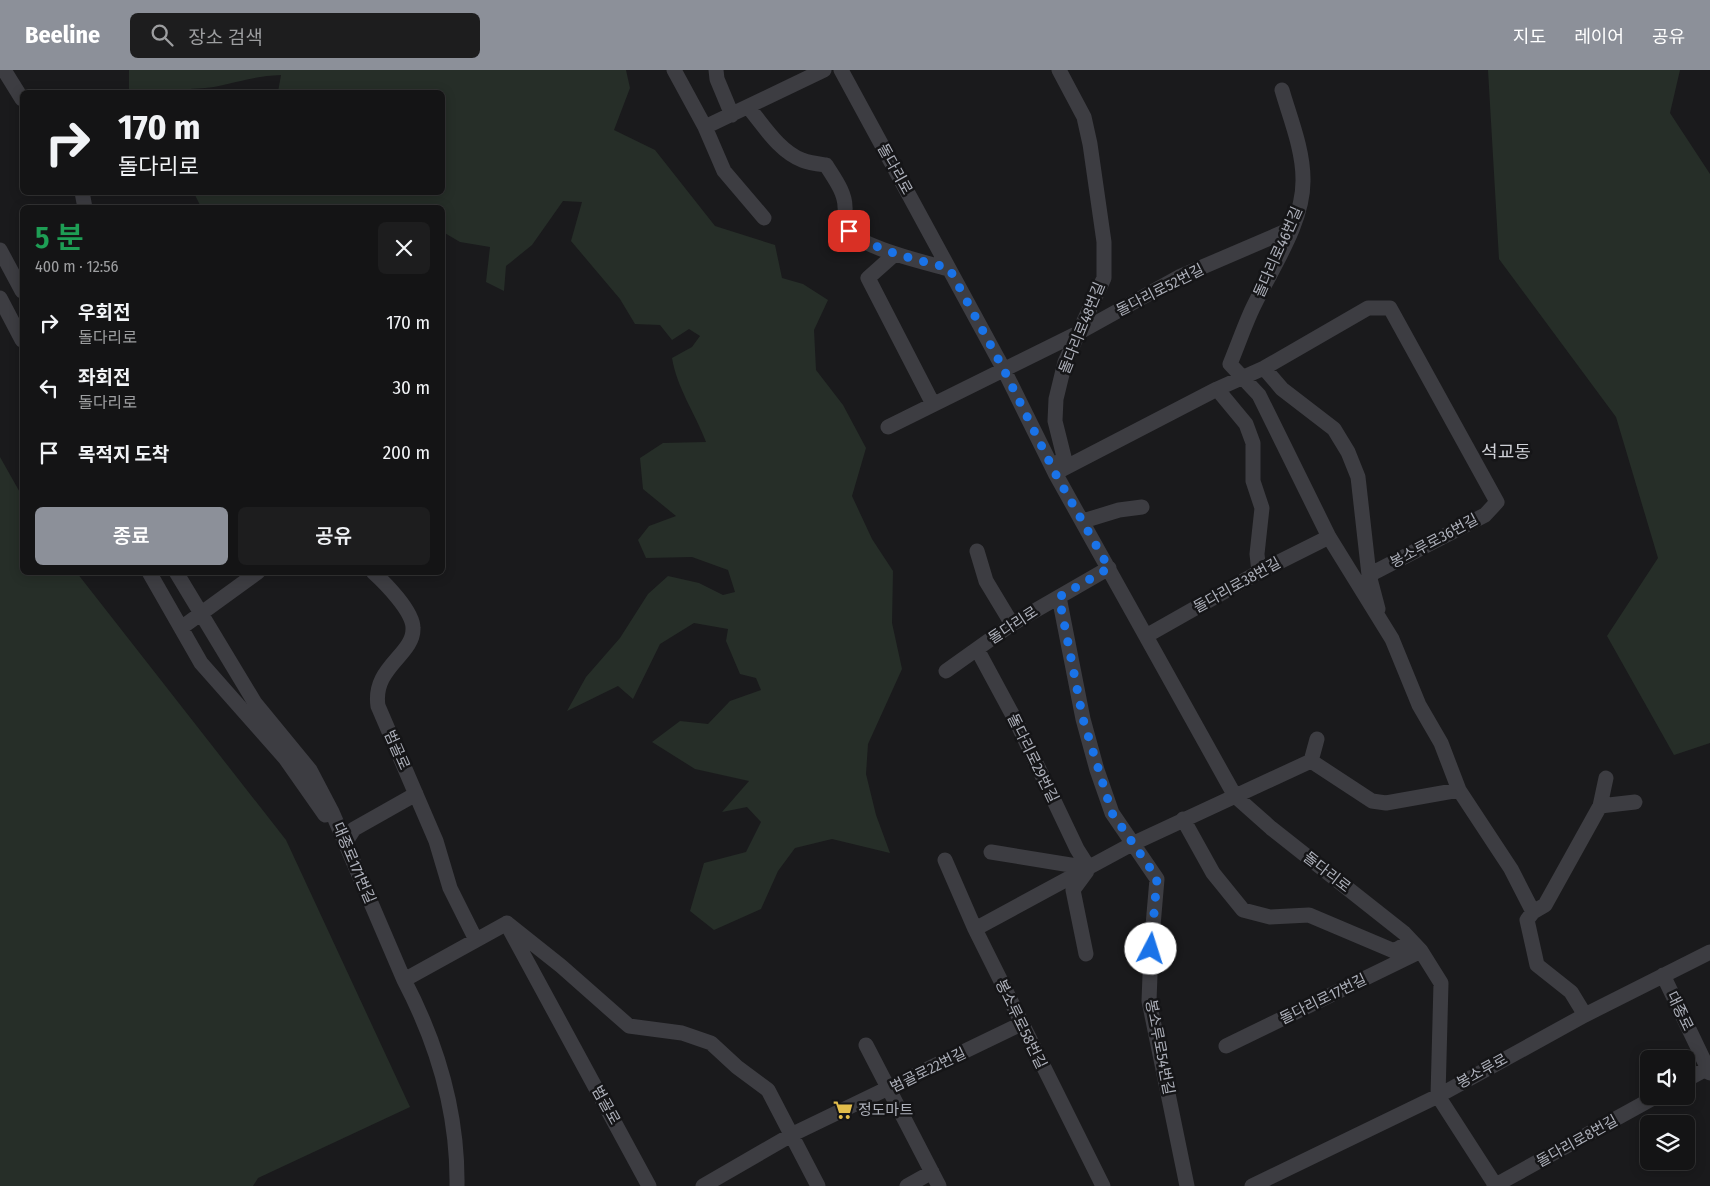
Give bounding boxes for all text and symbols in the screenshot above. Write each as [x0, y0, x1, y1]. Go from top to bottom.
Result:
search box [130, 13, 480, 58]
text: Beeline [25, 21, 100, 49]
icon: search [148, 21, 176, 49]
text: 장소 검색 [188, 26, 263, 49]
text: 지도 [1513, 26, 1546, 48]
text: 레이어 [1574, 26, 1624, 48]
text: 공유 [1652, 26, 1685, 48]
text: 170 m [118, 106, 201, 148]
icon: right [35, 110, 100, 175]
street label: 돌다리로 [874, 140, 916, 198]
text: 돌다리로 [118, 153, 199, 180]
street label: 돌다리로46번길 [1250, 204, 1306, 300]
pin [828, 210, 870, 252]
icon: arrive [835, 217, 863, 245]
text: 5 분 [35, 220, 84, 256]
button: close [378, 222, 430, 274]
text: 400 m · 12:56 [35, 257, 118, 276]
street label: 돌다리로52번길 [1113, 260, 1207, 320]
street label: 돌다리로48번길 [1055, 279, 1109, 377]
text: 우회전 [78, 301, 130, 324]
icon: right [35, 309, 63, 337]
text: 170 m [386, 311, 430, 334]
text: 돌다리로 [78, 328, 137, 347]
text: 좌회전 [78, 366, 130, 389]
icon: left [35, 374, 63, 402]
text: 30 m [392, 376, 430, 399]
text: 돌다리로 [78, 393, 137, 412]
icon: arrive [35, 439, 63, 467]
text: 200 m [383, 441, 430, 464]
district label: 석교동 [1481, 441, 1531, 463]
text: 목적지 도착 [78, 443, 169, 466]
button: 종료 [35, 507, 228, 565]
button: 공유 [238, 507, 430, 565]
street label: 봉소루로36번길 [1387, 510, 1481, 572]
street label: 돌다리로38번길 [1190, 554, 1284, 616]
street label: 돌다리로 [985, 602, 1041, 648]
street label: 돌다리로29번길 [1004, 711, 1062, 805]
street label: 범골로 [380, 727, 414, 773]
street label: 대종로171번길 [329, 820, 379, 906]
street label: 돌다리로 [1300, 848, 1354, 896]
position arrow [1124, 922, 1176, 974]
street label: 돌다리로17번길 [1276, 970, 1370, 1028]
street label: 봉소루로58번길 [992, 976, 1050, 1072]
street label: 대종로 [1663, 988, 1697, 1034]
street label: 봉소루로54번길 [1142, 998, 1178, 1096]
street label: 범골로22번길 [887, 1044, 969, 1096]
street label: 봉소루로 [1453, 1050, 1511, 1092]
map controls [1640, 1050, 1695, 1170]
button: sound [1640, 1050, 1695, 1105]
street label: 범골로 [588, 1083, 624, 1127]
supermarket icon: 정도마트 [832, 1099, 854, 1121]
place label: 정도마트 [858, 1101, 913, 1119]
street label: 돌다리로8번길 [1533, 1111, 1621, 1171]
button: layers [1640, 1115, 1695, 1170]

